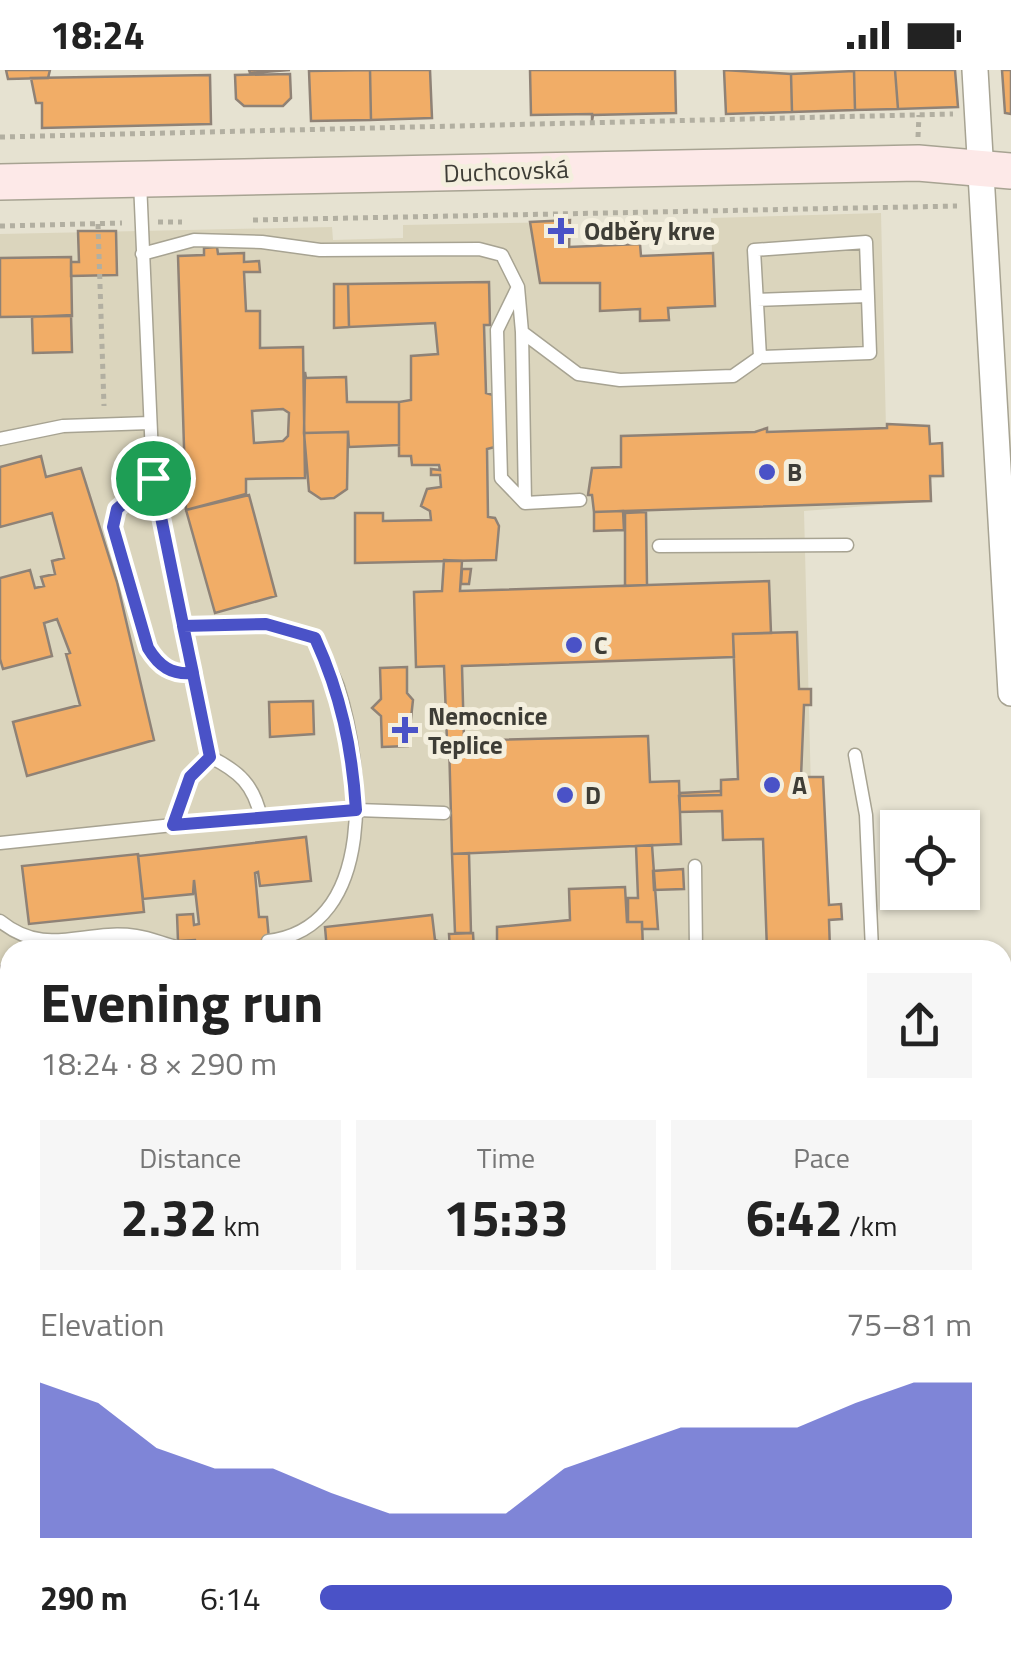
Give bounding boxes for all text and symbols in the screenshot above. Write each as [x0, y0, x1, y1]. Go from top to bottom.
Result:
text: 18:24 [50, 6, 145, 64]
street label: Duchcovská [443, 150, 570, 192]
place label: Odběry krve [584, 212, 715, 250]
marker: Odběry krve [548, 218, 574, 244]
pin [111, 436, 196, 521]
icon: arrive [126, 451, 181, 506]
place label: B [787, 453, 802, 491]
marker: B [756, 461, 778, 483]
place label: C [594, 626, 608, 664]
marker: C [563, 634, 585, 656]
place label: Nemocnice Teplice [428, 697, 547, 764]
marker: Nemocnice Teplice [392, 717, 418, 743]
place label: A [792, 766, 807, 804]
marker: A [761, 774, 783, 796]
place label: D [585, 776, 601, 814]
marker: D [554, 784, 576, 806]
map controls [880, 810, 980, 910]
button: locate [880, 810, 980, 910]
text: Evening run [40, 960, 323, 1043]
button: share [867, 973, 972, 1078]
text: 18:24 · 8 × 290 m [40, 1039, 277, 1087]
text: Distance [139, 1136, 241, 1179]
text: Time [477, 1136, 535, 1179]
text: Pace [793, 1136, 850, 1179]
text: 2.32 [120, 1179, 217, 1255]
text: 15:33 [444, 1179, 568, 1255]
text: 6:42 [746, 1179, 843, 1255]
text: km [217, 1204, 260, 1247]
text: /km [843, 1204, 897, 1247]
text: Elevation [40, 1300, 164, 1348]
text: 75–81 m [846, 1300, 972, 1348]
text: 290 m [40, 1574, 128, 1622]
text: 6:14 [200, 1574, 261, 1622]

